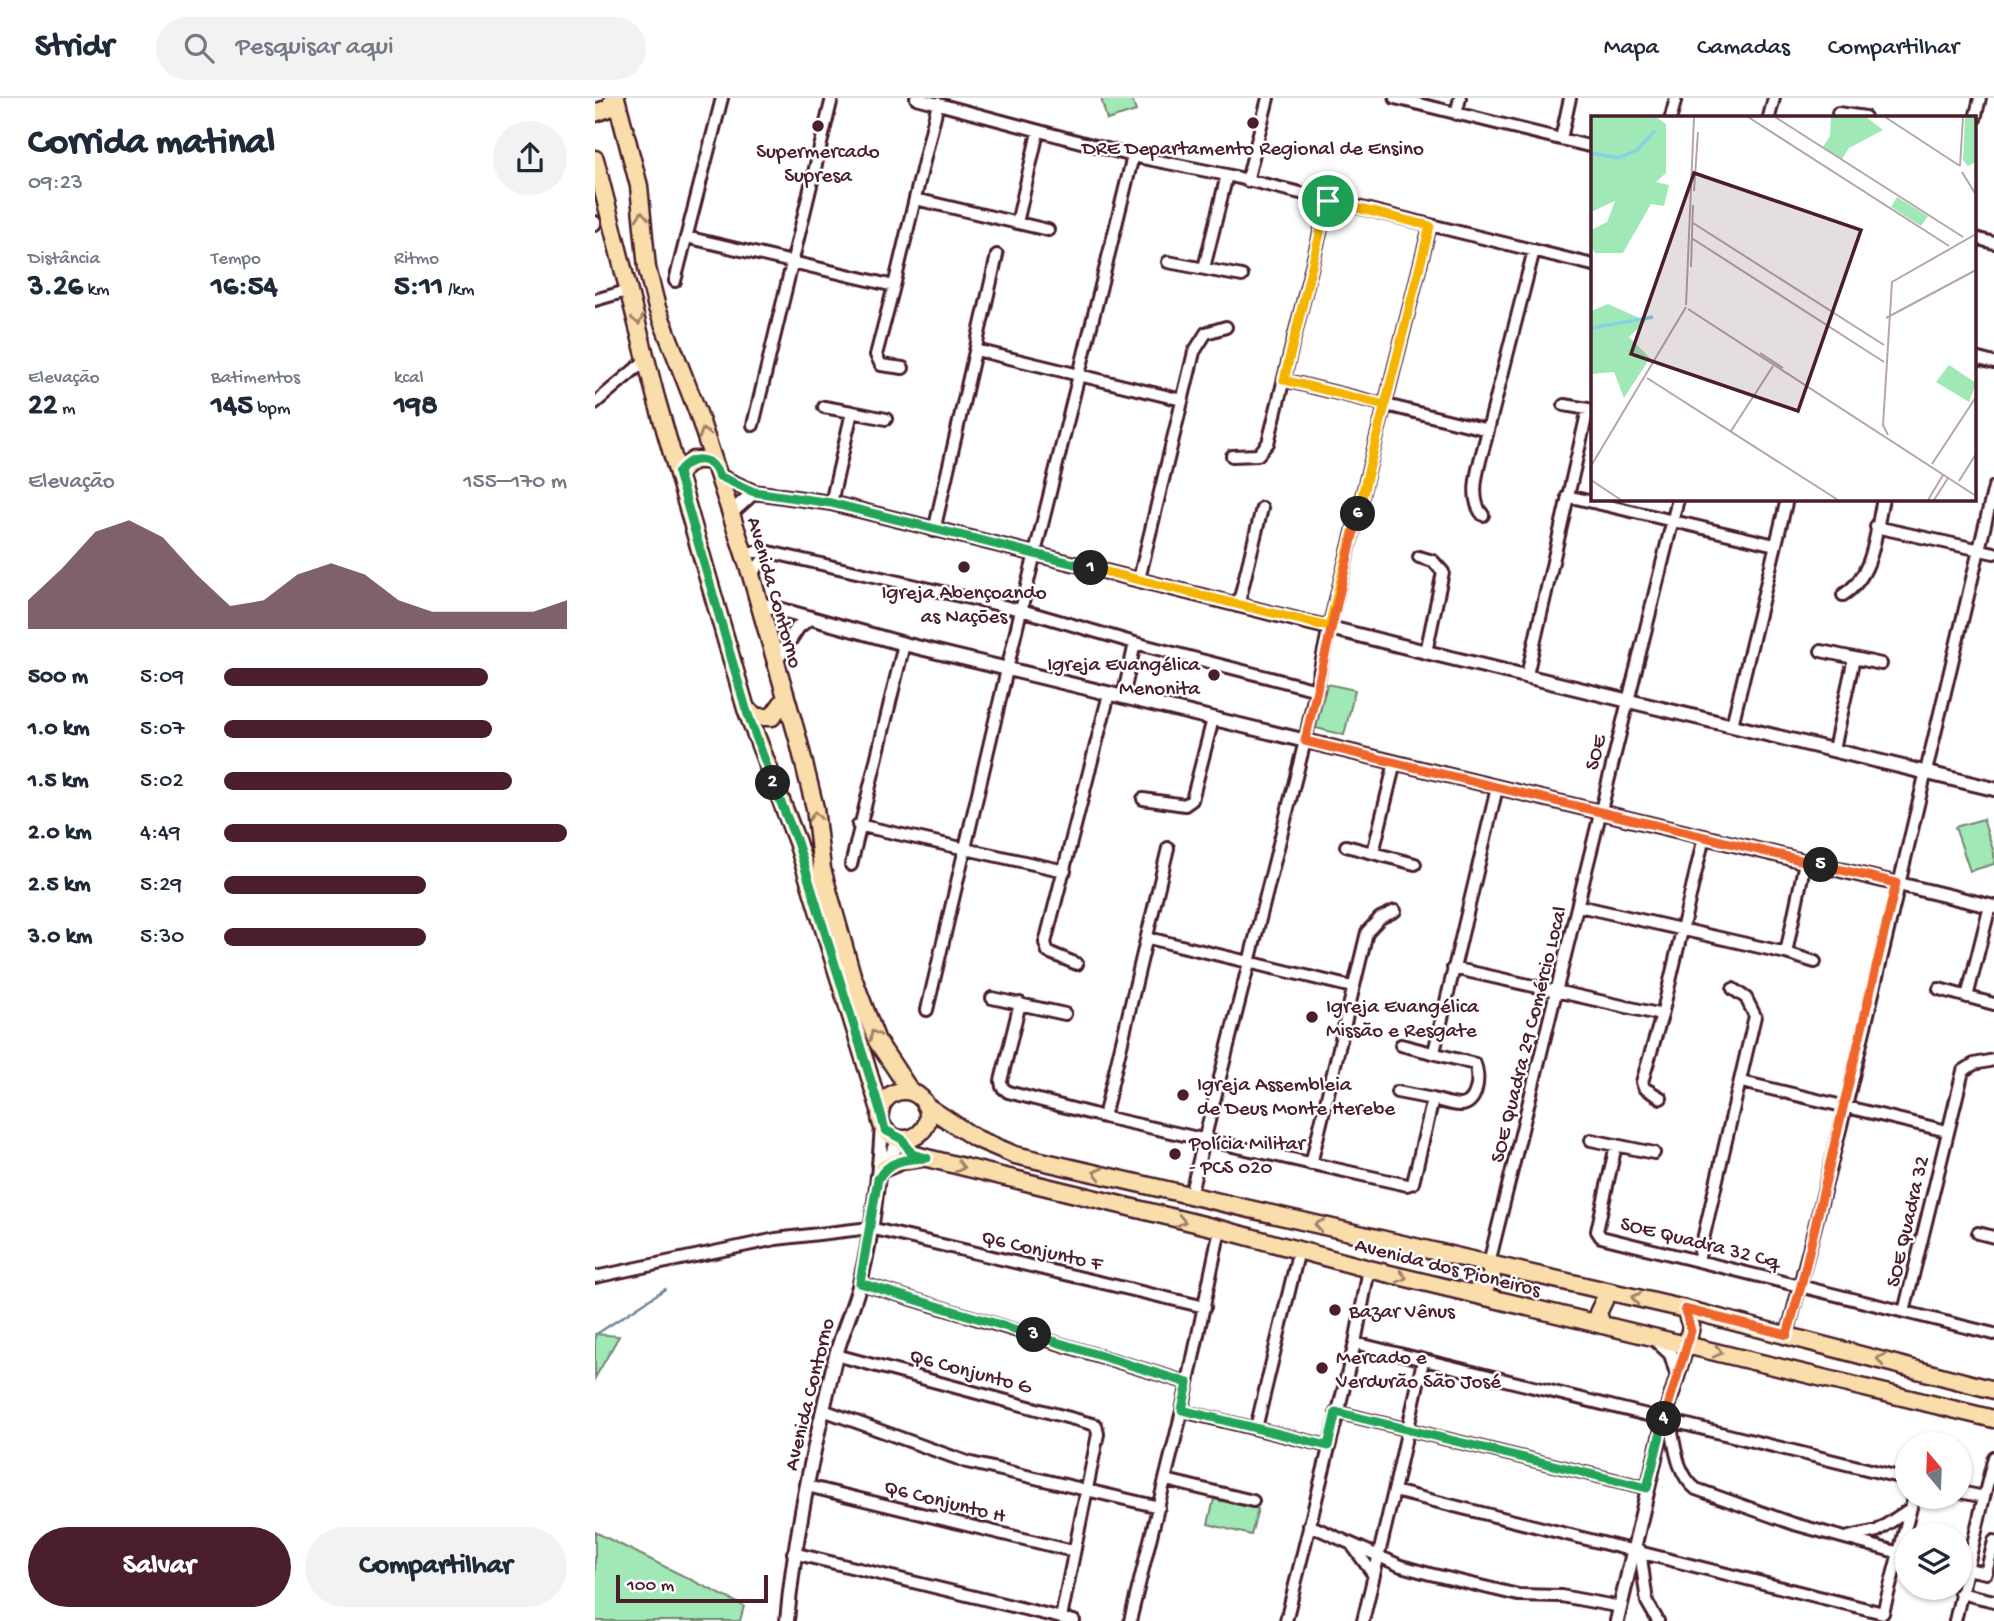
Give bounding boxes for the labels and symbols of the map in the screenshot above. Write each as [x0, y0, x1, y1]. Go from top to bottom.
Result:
marker: DRE Departamento Regional de Ensino [1245, 115, 1261, 131]
inset map [1591, 116, 1976, 500]
marker: Supermercado Supresa [810, 118, 826, 134]
place label: DRE Departamento Regional de Ensino [1080, 138, 1424, 163]
place label: Supermercado Supresa [756, 141, 880, 190]
pin [1298, 171, 1358, 231]
one-way arrow [635, 210, 650, 221]
one-way arrow [630, 314, 644, 326]
one-way arrow [698, 427, 713, 439]
pin: 6 [1341, 496, 1375, 532]
street label: Avenida Contorno [739, 515, 806, 671]
pin: 1 [1073, 550, 1109, 586]
marker: Igreja Abençoando as Nações [956, 559, 972, 575]
place label: Igreja Abençoando as Nações [881, 582, 1047, 631]
place label: Igreja Evangélica Menonita [1047, 654, 1201, 703]
marker: Igreja Evangélica Menonita [1206, 667, 1222, 683]
street label: SOE [1581, 732, 1614, 773]
pin: 2 [755, 766, 791, 800]
one-way arrow [808, 810, 823, 822]
pin: 5 [1803, 848, 1839, 882]
street label: SOE Quadra 29 Comércio Local [1486, 904, 1574, 1166]
place label: Igreja Evangélica Missão e Resgate [1326, 996, 1480, 1045]
marker: Igreja Evangélica Missão e Resgate [1304, 1009, 1320, 1025]
one-way arrow [869, 1029, 883, 1042]
place label: Igreja Assembleia de Deus Monte Herebe [1197, 1074, 1396, 1123]
marker: Igreja Assembleia de Deus Monte Herebe [1175, 1087, 1191, 1103]
place label: Polícia Militar - PCS 020 [1188, 1133, 1307, 1182]
marker: Polícia Militar - PCS 020 [1167, 1146, 1183, 1162]
street label: SOE Quadra 32 [1882, 1154, 1937, 1290]
one-way arrow [954, 1159, 966, 1173]
one-way arrow [1092, 1167, 1104, 1181]
one-way arrow [1175, 1212, 1187, 1227]
street label: SOE Quadra 32 Cq [1617, 1213, 1784, 1277]
one-way arrow [1313, 1219, 1325, 1233]
street label: Q6 Conjunto F [978, 1226, 1105, 1279]
street label: Avenida dos Pioneiros [1352, 1234, 1544, 1305]
one-way arrow [1395, 1268, 1407, 1283]
one-way arrow [1630, 1292, 1642, 1307]
place label: Bazar Vênus [1348, 1301, 1456, 1326]
marker: Bazar Vênus [1327, 1302, 1343, 1318]
street label: Avenida Contorno [780, 1316, 842, 1474]
pin: 3 [1017, 1318, 1052, 1352]
one-way arrow [1712, 1344, 1724, 1358]
street label: Q6 Conjunto G [906, 1345, 1035, 1402]
place label: Mercado e Verdurão São José [1335, 1347, 1502, 1396]
one-way arrow [1875, 1353, 1887, 1367]
marker: Mercado e Verdurão São José [1314, 1360, 1330, 1376]
pin: 4 [1647, 1402, 1681, 1436]
north arrow [1895, 1432, 1972, 1508]
street label: Q6 Conjunto H [881, 1476, 1008, 1531]
scale bar [616, 1572, 768, 1604]

